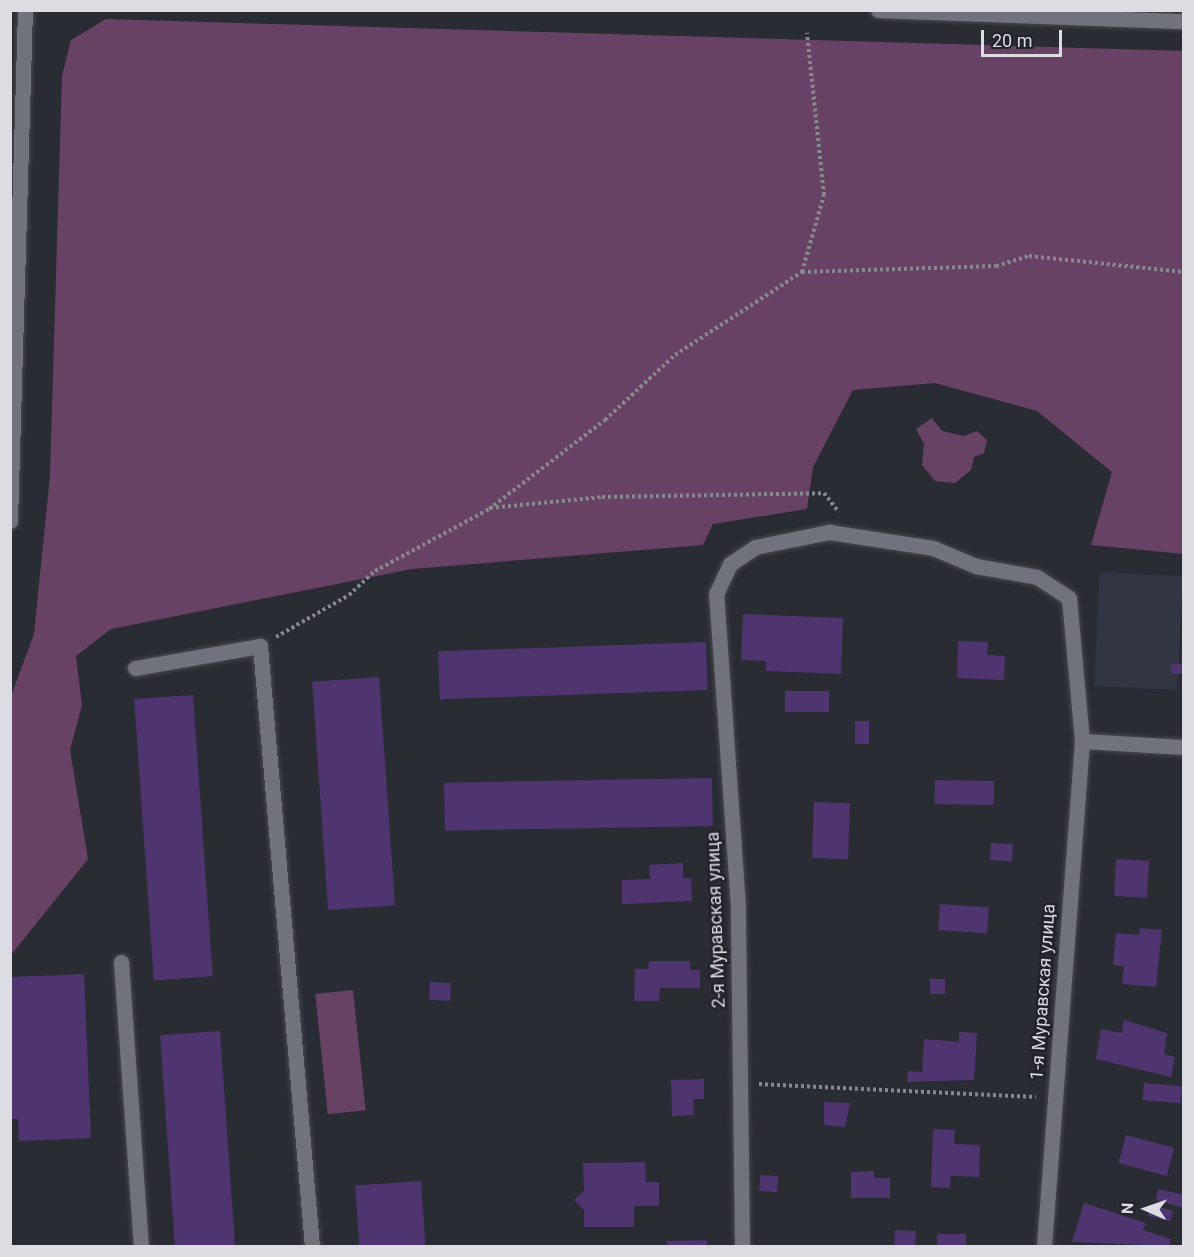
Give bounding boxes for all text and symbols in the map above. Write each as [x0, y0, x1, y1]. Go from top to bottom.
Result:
scale bar [984, 18, 1065, 56]
text: 20 m [992, 30, 1032, 51]
street label: 2-я Муравская улица [702, 831, 730, 1009]
street label: 1-я Муравская улица [1026, 903, 1060, 1081]
north arrow [1116, 1179, 1176, 1239]
text: N [1118, 1202, 1137, 1214]

